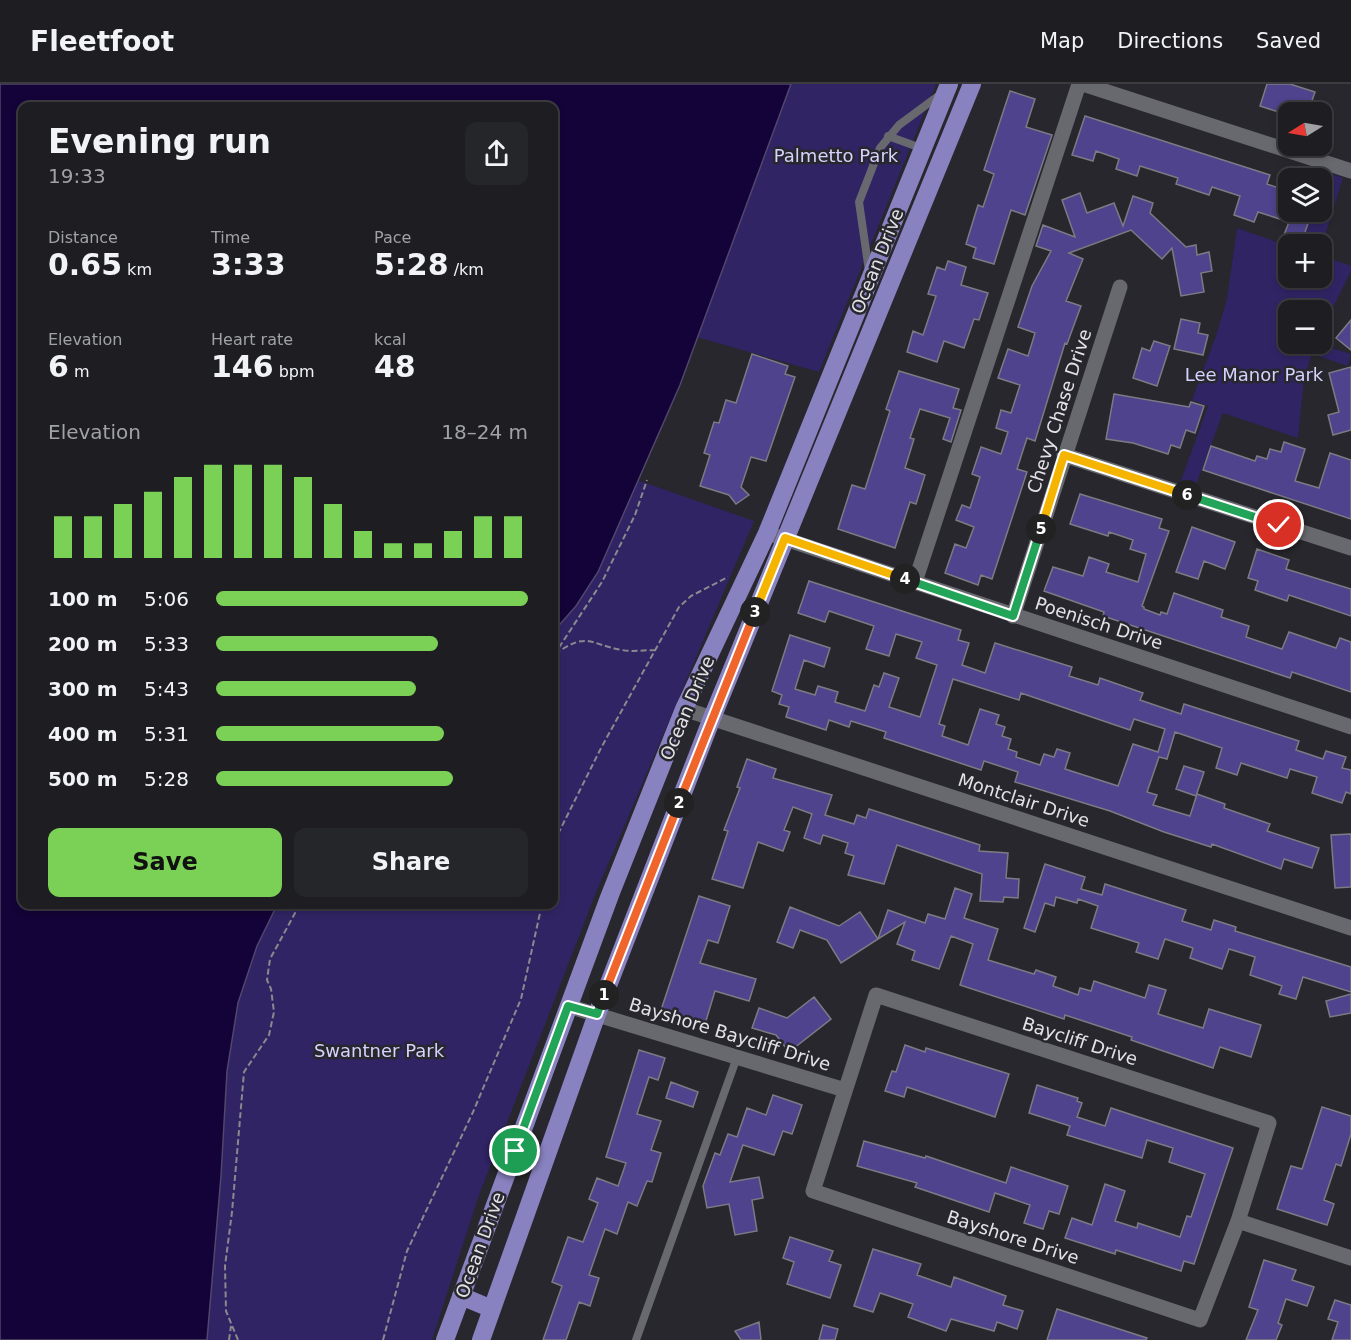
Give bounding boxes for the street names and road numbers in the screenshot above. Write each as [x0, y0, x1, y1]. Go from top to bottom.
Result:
street label: Ocean Drive [846, 205, 908, 317]
street label: Chevy Chase Drive [1023, 326, 1095, 496]
street label: Poenisch Drive [1032, 592, 1166, 654]
street label: Ocean Drive [656, 653, 718, 763]
street label: Montclair Drive [956, 769, 1092, 831]
street label: Bayshore Baycliff Drive [627, 993, 833, 1075]
street label: Baycliff Drive [1020, 1012, 1140, 1070]
street label: Ocean Drive [451, 1189, 509, 1301]
street label: Bayshore Drive [944, 1206, 1082, 1268]

